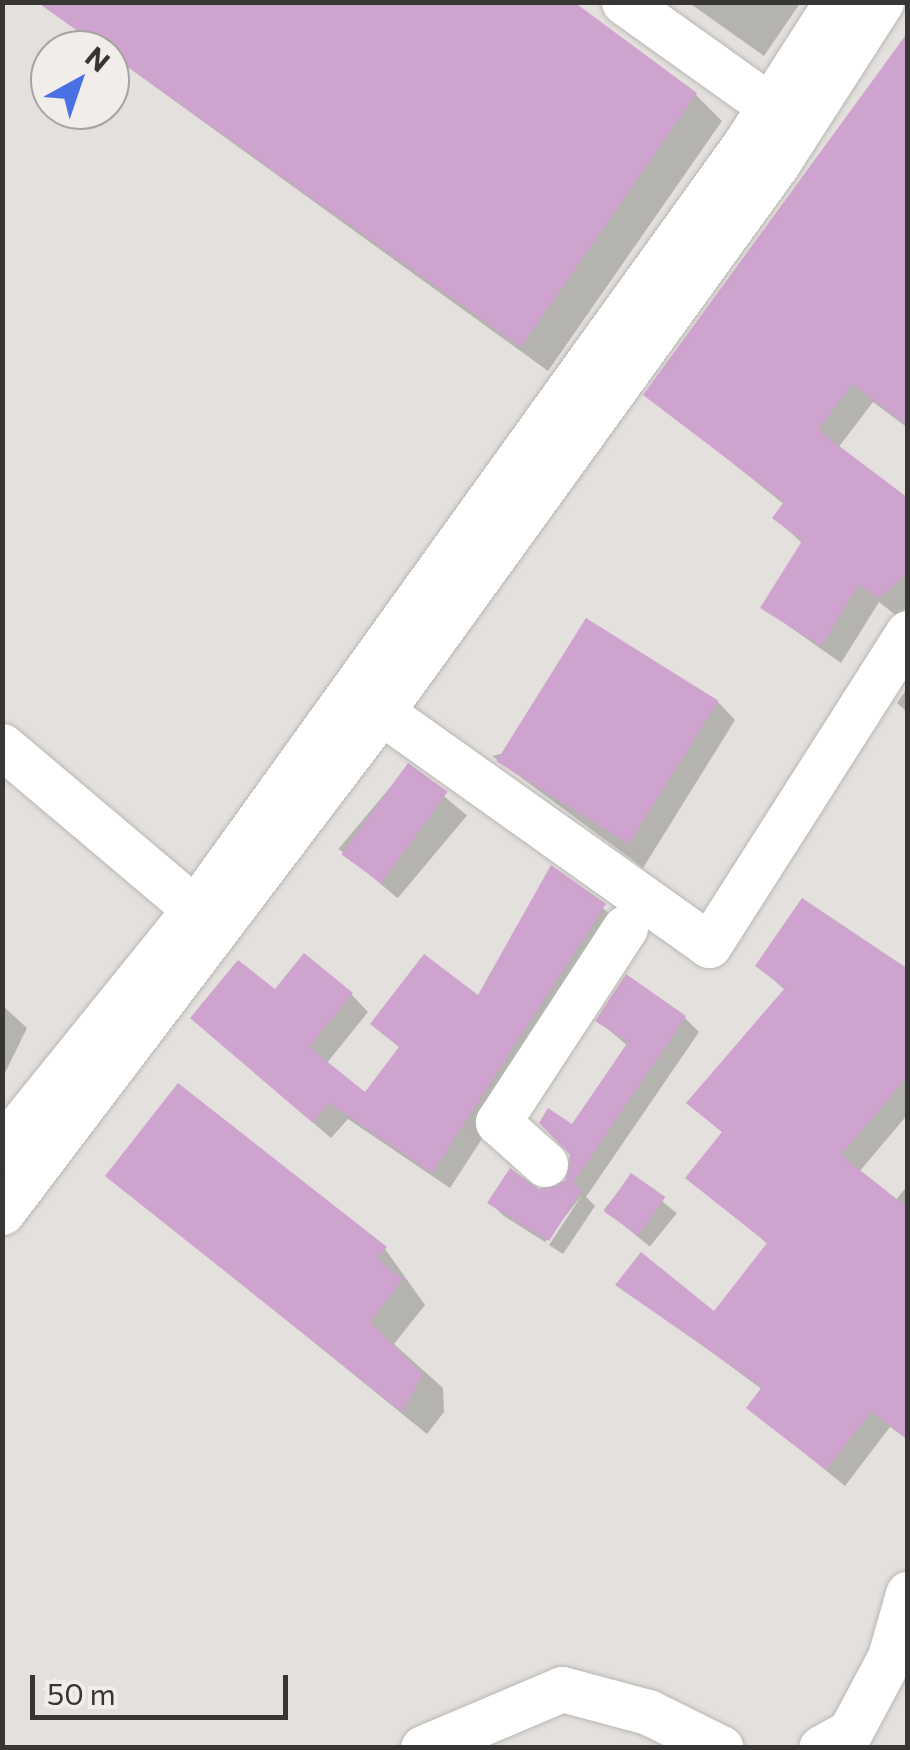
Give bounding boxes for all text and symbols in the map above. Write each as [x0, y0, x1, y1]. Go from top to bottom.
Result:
north arrow [30, 30, 130, 130]
text: N [79, 39, 117, 78]
scale bar [35, 1655, 292, 1717]
text: 50 m [47, 1674, 116, 1711]

